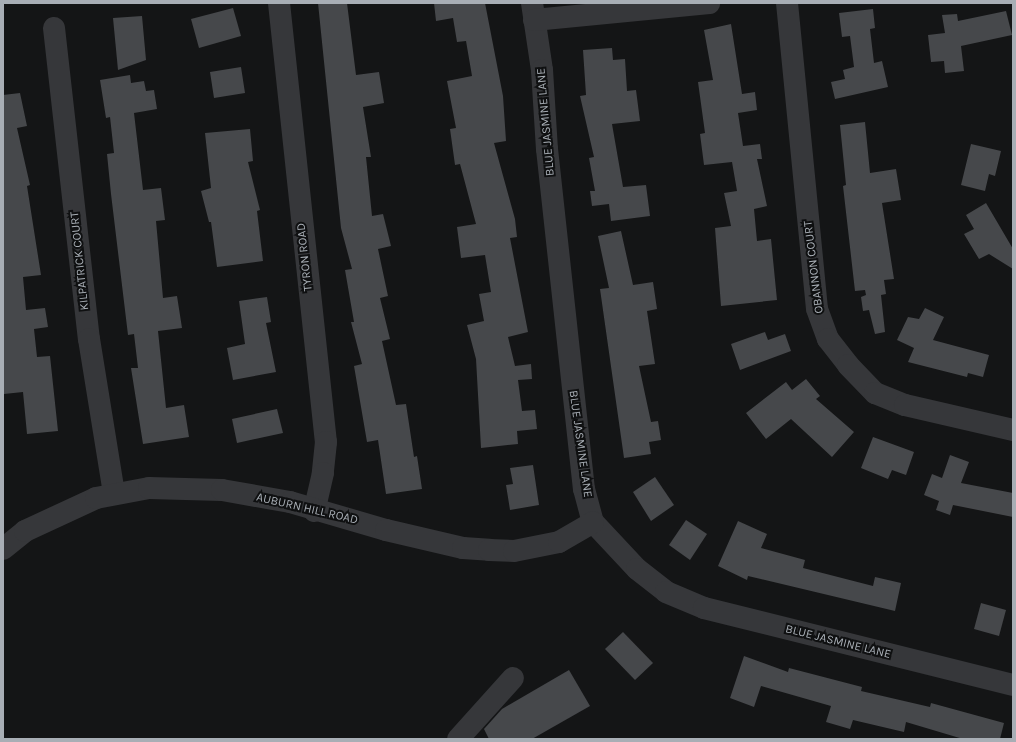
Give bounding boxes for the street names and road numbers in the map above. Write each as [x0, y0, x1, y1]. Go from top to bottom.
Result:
street label: BLUE JASMINE LANE [534, 67, 558, 177]
street label: KILPATRICK COURT [68, 211, 92, 311]
street label: OBANNON COURT [801, 220, 827, 314]
street label: TYRON ROAD [294, 222, 316, 292]
street label: BLUE JASMINE LANE [565, 389, 595, 499]
street label: AUBURN HILL ROAD [255, 490, 359, 528]
street label: BLUE JASMINE LANE [784, 622, 892, 662]

